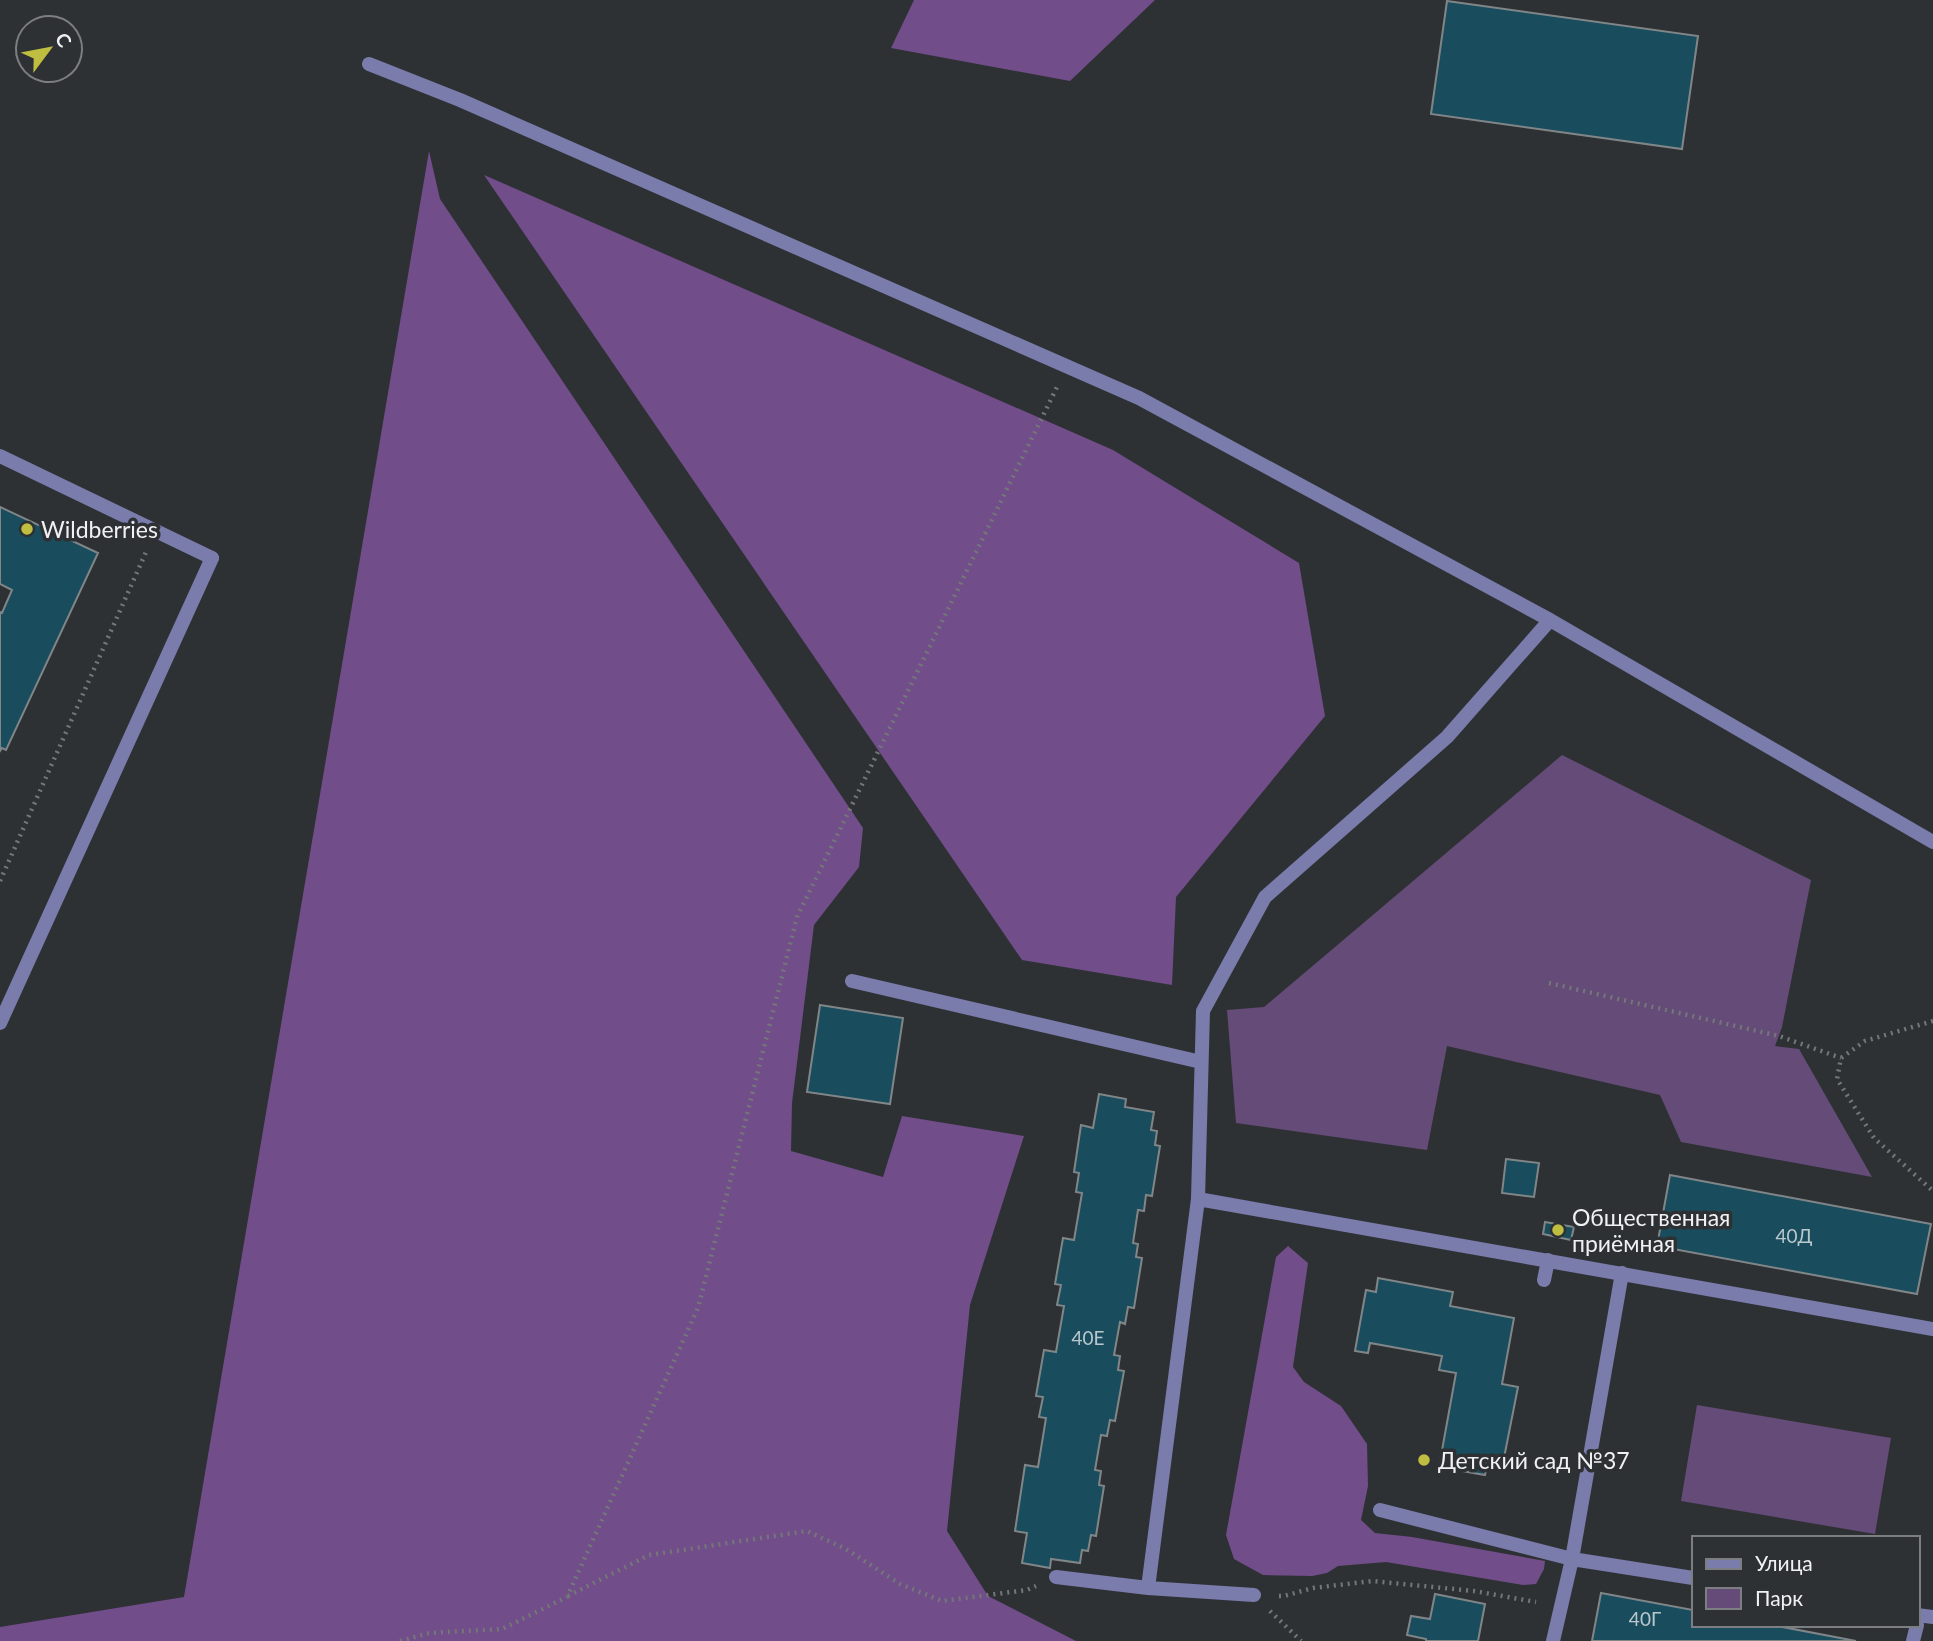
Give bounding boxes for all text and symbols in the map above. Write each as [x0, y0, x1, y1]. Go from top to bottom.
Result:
north arrow [14, 14, 84, 84]
text: С [51, 28, 77, 52]
place label: Wildberries [41, 515, 158, 543]
marker: Wildberries [19, 521, 35, 537]
place label: Общественная приёмная [1572, 1203, 1730, 1257]
marker: Общественная приёмная [1550, 1222, 1566, 1238]
house number: 40Д [1776, 1224, 1813, 1247]
house number: 40Е [1071, 1326, 1105, 1349]
place label: Детский сад №37 [1438, 1446, 1630, 1474]
marker: Детский сад №37 [1416, 1452, 1432, 1468]
legend [1692, 1536, 1919, 1627]
text: Улица [1755, 1550, 1813, 1575]
text: Парк [1755, 1585, 1803, 1610]
house number: 40Г [1629, 1607, 1661, 1630]

